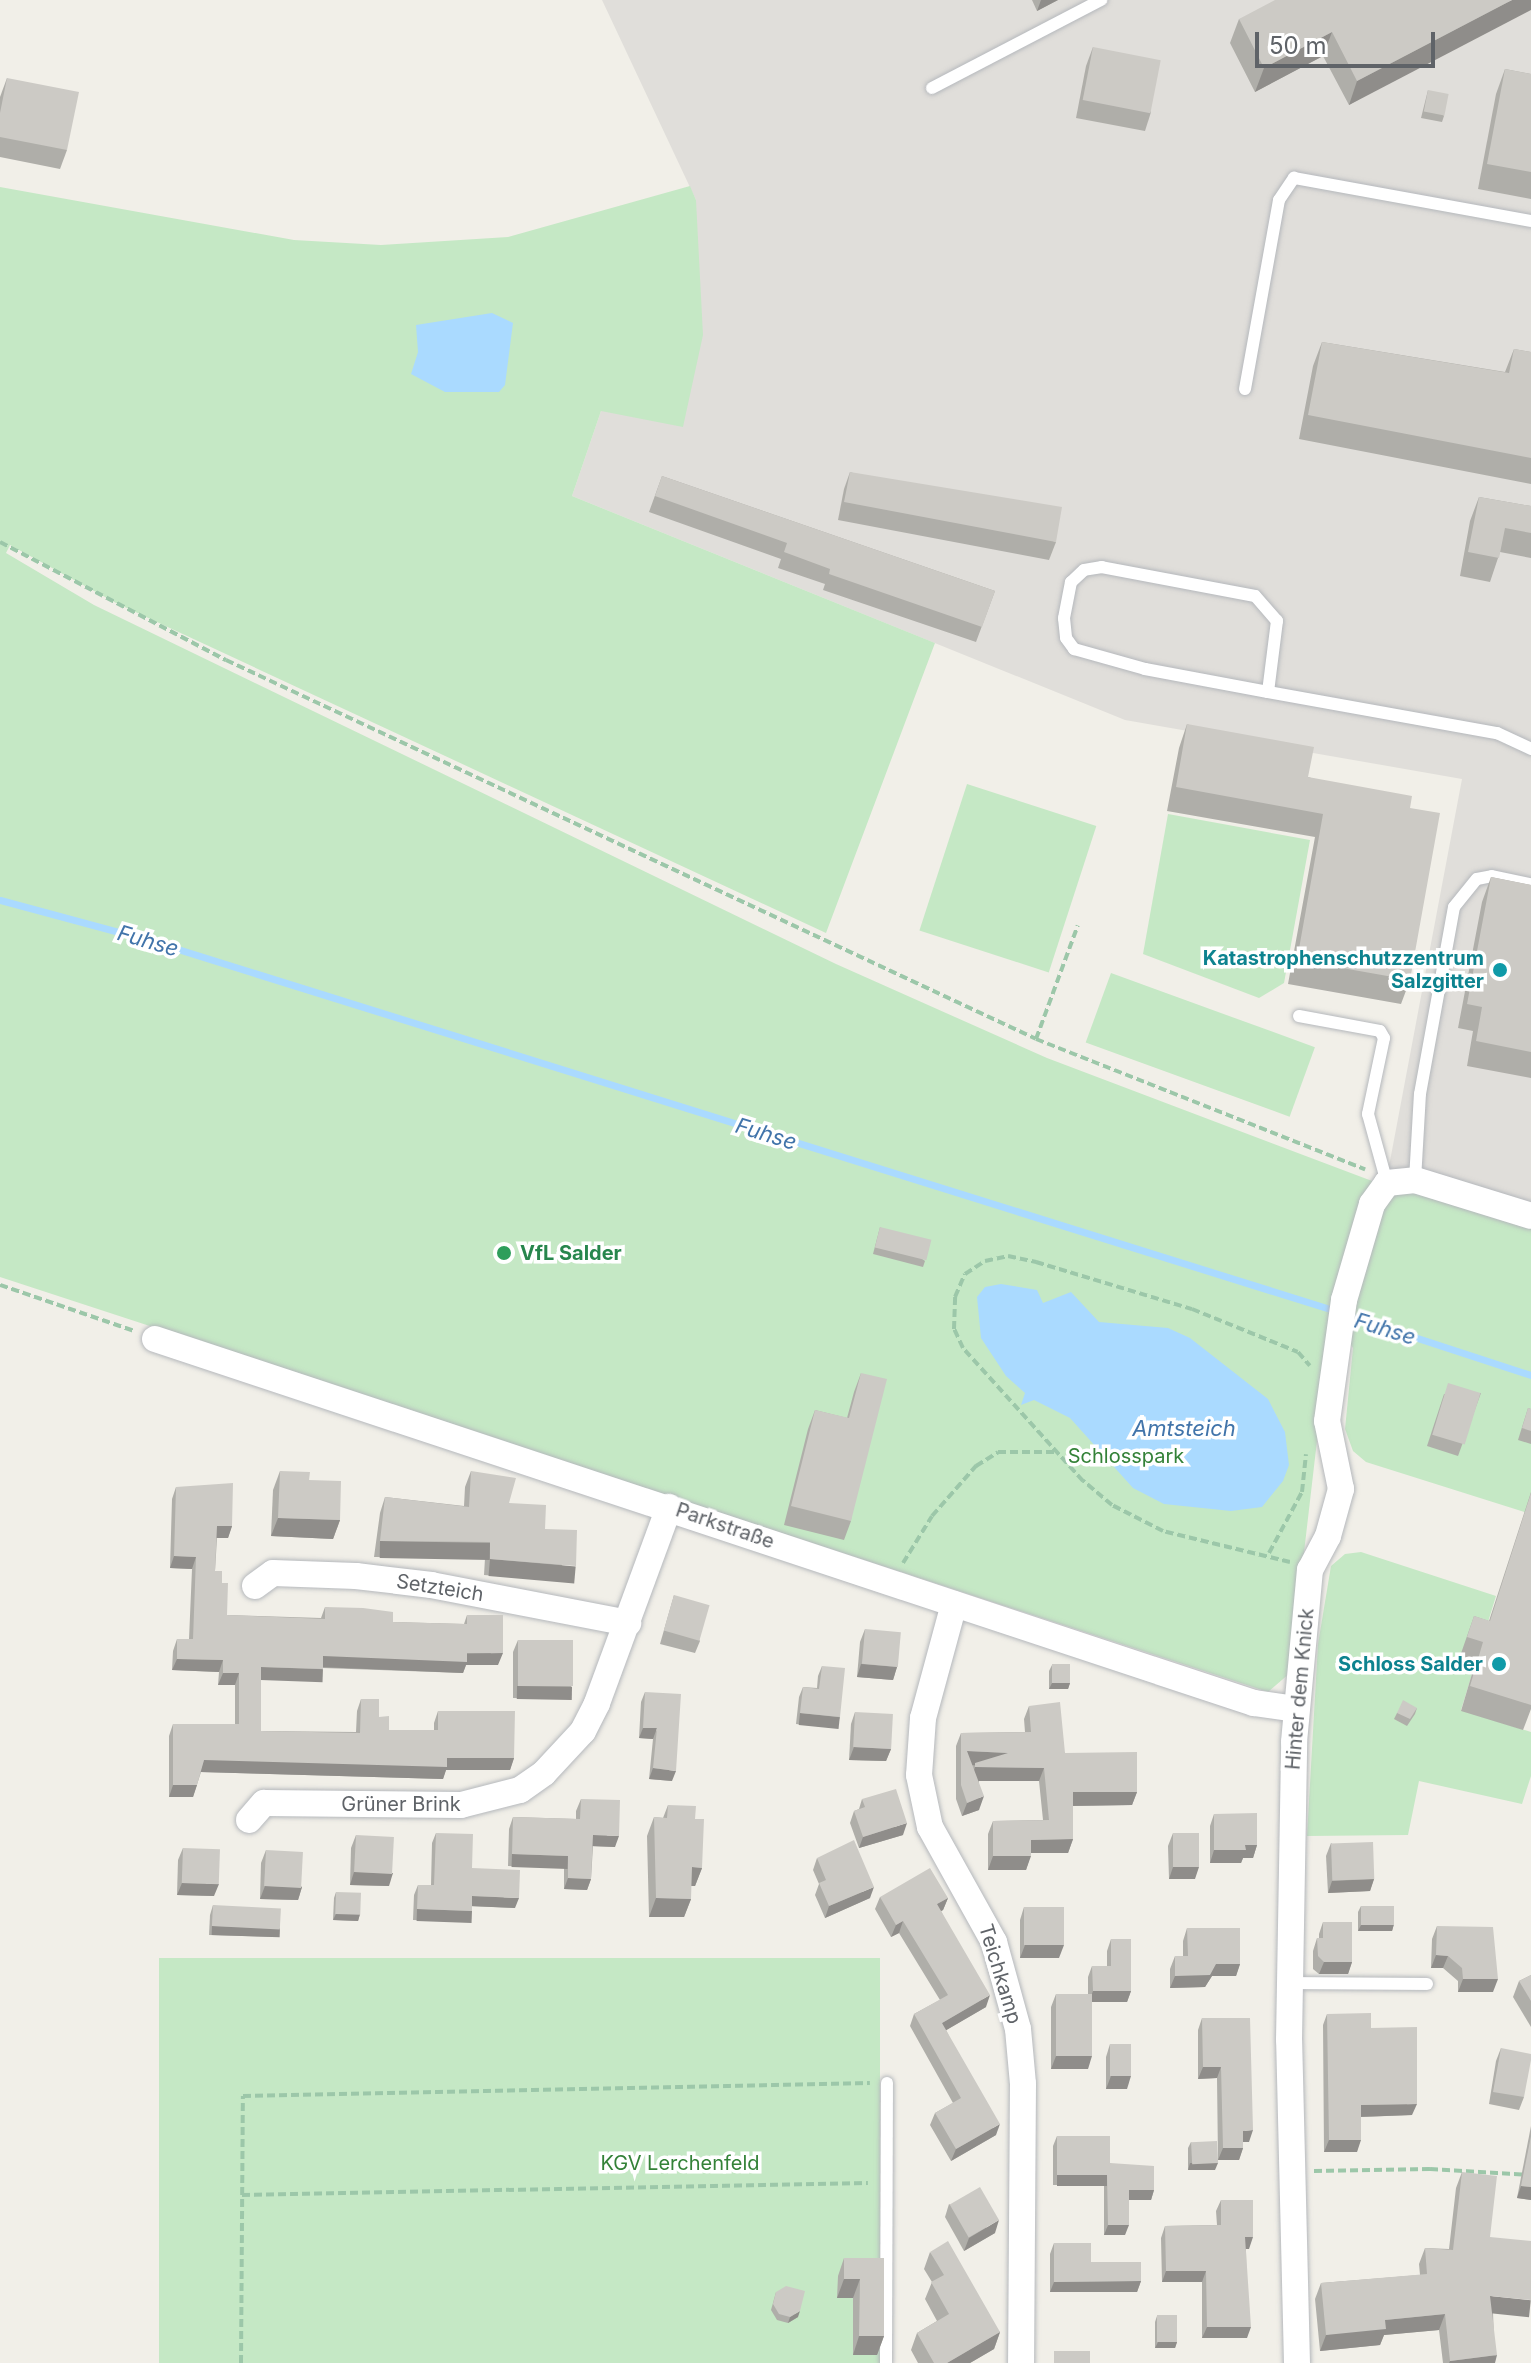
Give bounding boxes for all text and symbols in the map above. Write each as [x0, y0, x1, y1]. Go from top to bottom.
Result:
scale bar [1259, 16, 1439, 66]
text: 50 m [1269, 31, 1327, 60]
water label: Fuhse [114, 920, 182, 962]
place label: Katastrophenschutzzentrum Salzgitter [1203, 946, 1484, 993]
marker: Katastrophenschutzzentrum Salzgitter [1491, 961, 1509, 979]
water label: Fuhse [732, 1112, 800, 1156]
place label: VfL Salder [520, 1241, 622, 1265]
marker: VfL Salder [495, 1244, 513, 1262]
water label: Fuhse [1351, 1307, 1419, 1351]
water label: Amtsteich [1132, 1416, 1236, 1442]
park label: Schlosspark [1068, 1444, 1184, 1468]
street label: Parkstraße [673, 1498, 777, 1554]
street label: Setzteich [395, 1569, 485, 1607]
street label: Hinter dem Knick [1281, 1607, 1319, 1771]
place label: Schloss Salder [1338, 1652, 1483, 1676]
marker: Schloss Salder [1490, 1655, 1508, 1673]
street label: Grüner Brink [341, 1792, 461, 1816]
street label: Teichkamp [973, 1921, 1027, 2027]
park label: KGV Lerchenfeld [600, 2151, 760, 2175]

